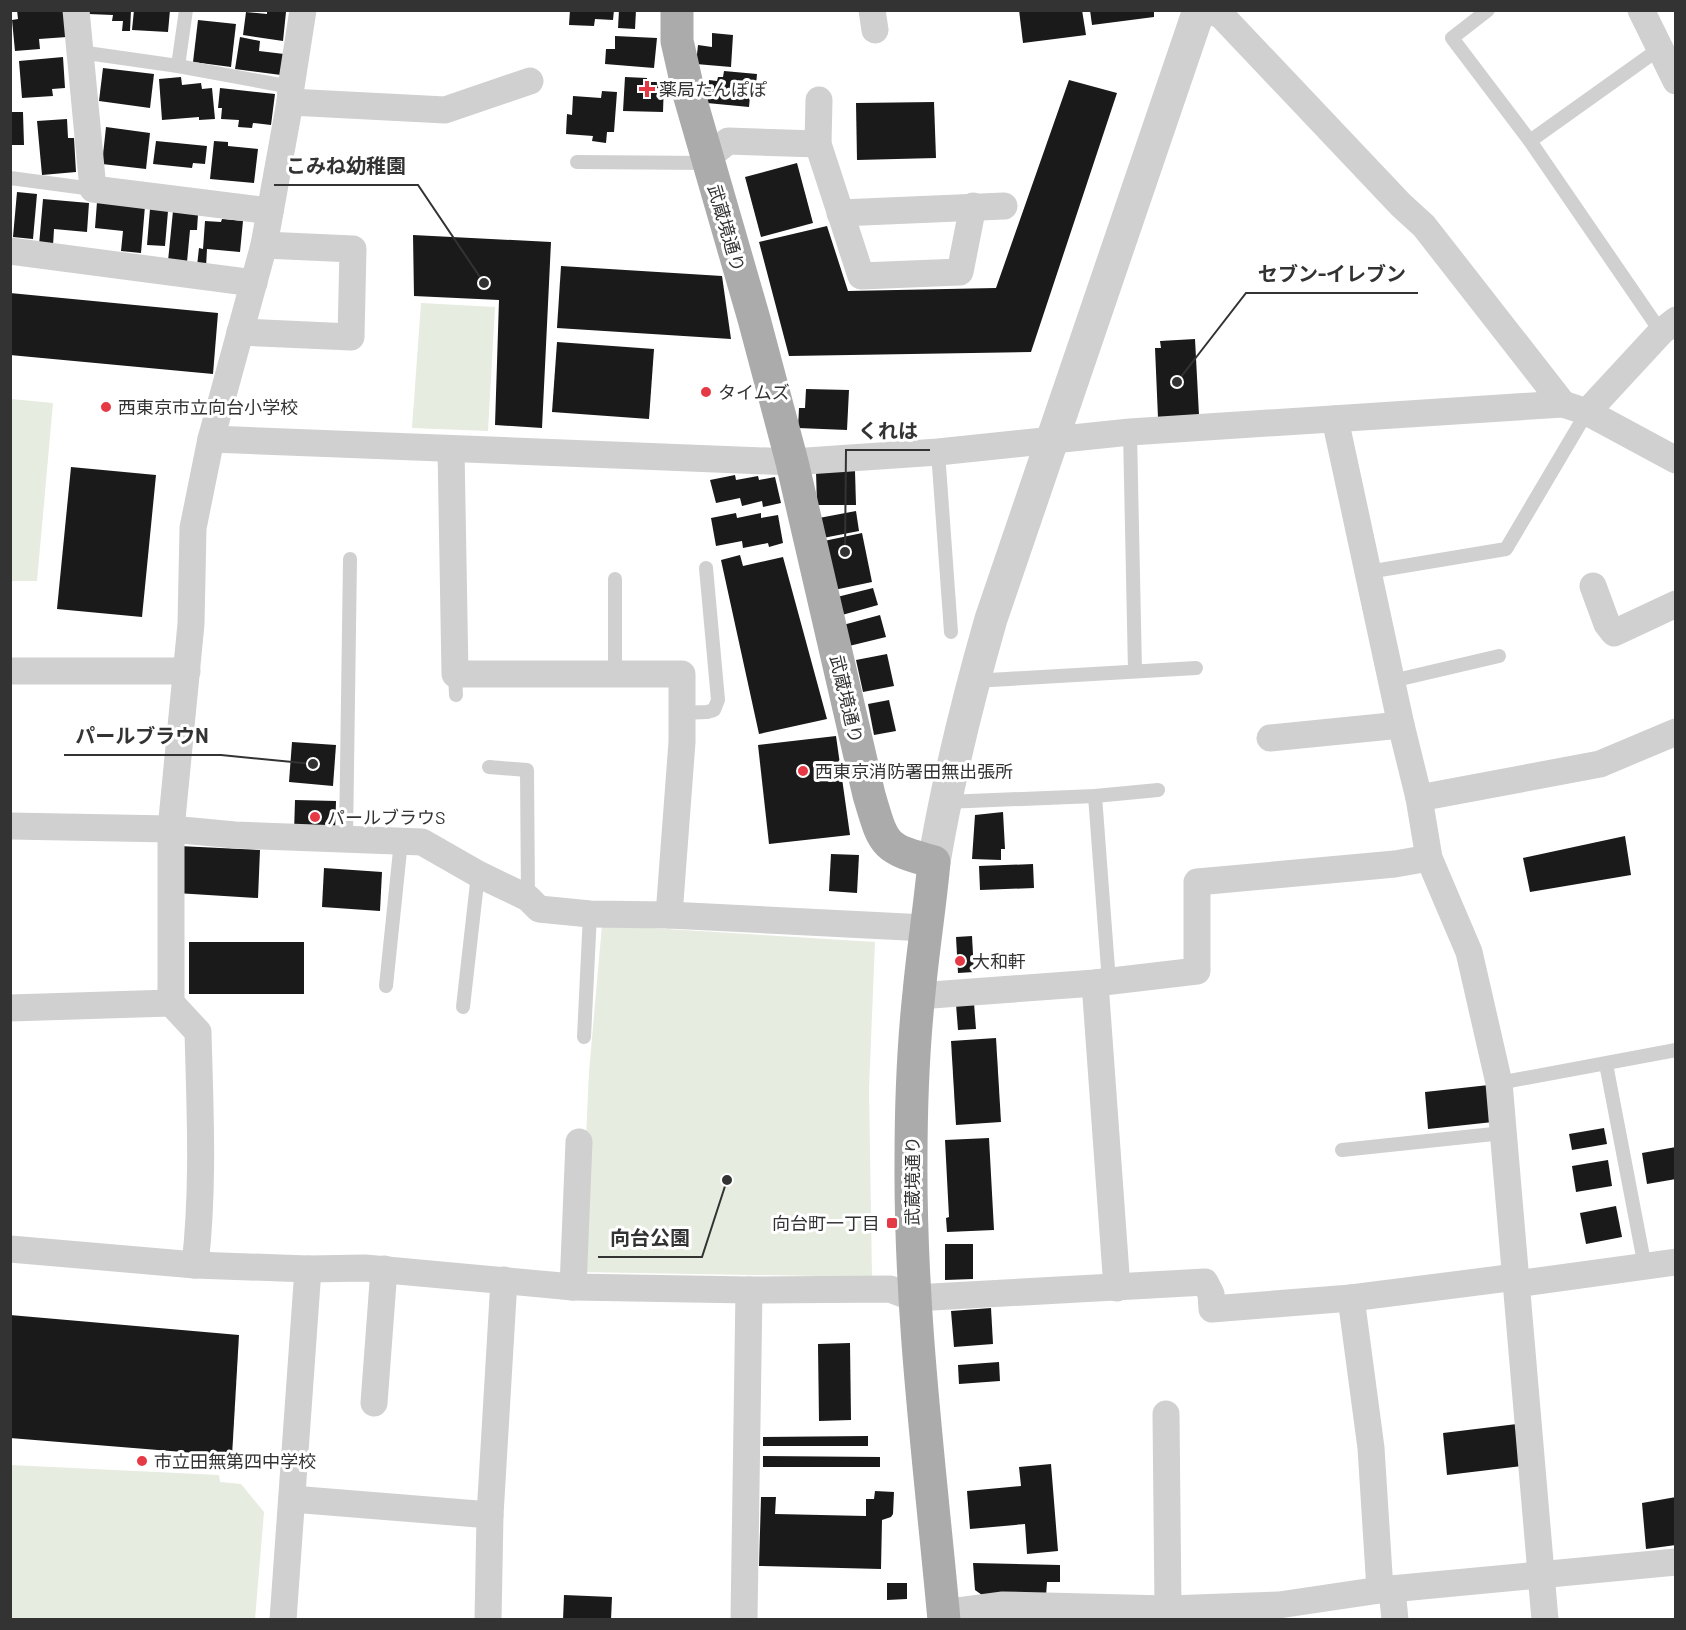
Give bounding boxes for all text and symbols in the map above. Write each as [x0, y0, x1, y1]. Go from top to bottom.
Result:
place label: 薬局たんぽぽ [659, 78, 767, 100]
marker: 薬局たんぽぽ [640, 82, 654, 96]
callout: こみね幼稚園 [274, 147, 418, 185]
text: こみね幼稚園 [286, 153, 406, 177]
street label: 武蔵境通り [704, 182, 750, 274]
callout: セブン-イレブン [1246, 255, 1418, 293]
text: セブン-イレブン [1258, 261, 1406, 285]
place label: タイムズ [718, 381, 790, 403]
marker: タイムズ [699, 385, 713, 399]
place label: 西東京市立向台小学校 [118, 396, 298, 418]
marker: 西東京市立向台小学校 [99, 400, 113, 414]
callout: くれは [846, 412, 930, 450]
text: くれは [858, 418, 918, 442]
street label: 武蔵境通り [826, 653, 868, 745]
callout: パールブラウN [64, 717, 221, 755]
text: パールブラウN [75, 723, 209, 747]
place label: 西東京消防署田無出張所 [815, 760, 1013, 782]
marker: 西東京消防署田無出張所 [796, 764, 810, 778]
place label: パールブラウS [327, 806, 446, 828]
marker: パールブラウS [308, 810, 322, 824]
place label: 大和軒 [972, 950, 1026, 972]
marker: 大和軒 [953, 954, 967, 968]
street label: 武蔵境通り [901, 1136, 923, 1226]
place label: 向台町一丁目 [772, 1212, 880, 1234]
marker: 向台町一丁目 [885, 1216, 899, 1230]
callout: 向台公園 [598, 1219, 702, 1257]
text: 向台公園 [610, 1225, 690, 1249]
place label: 市立田無第四中学校 [154, 1450, 316, 1472]
marker: 市立田無第四中学校 [135, 1454, 149, 1468]

